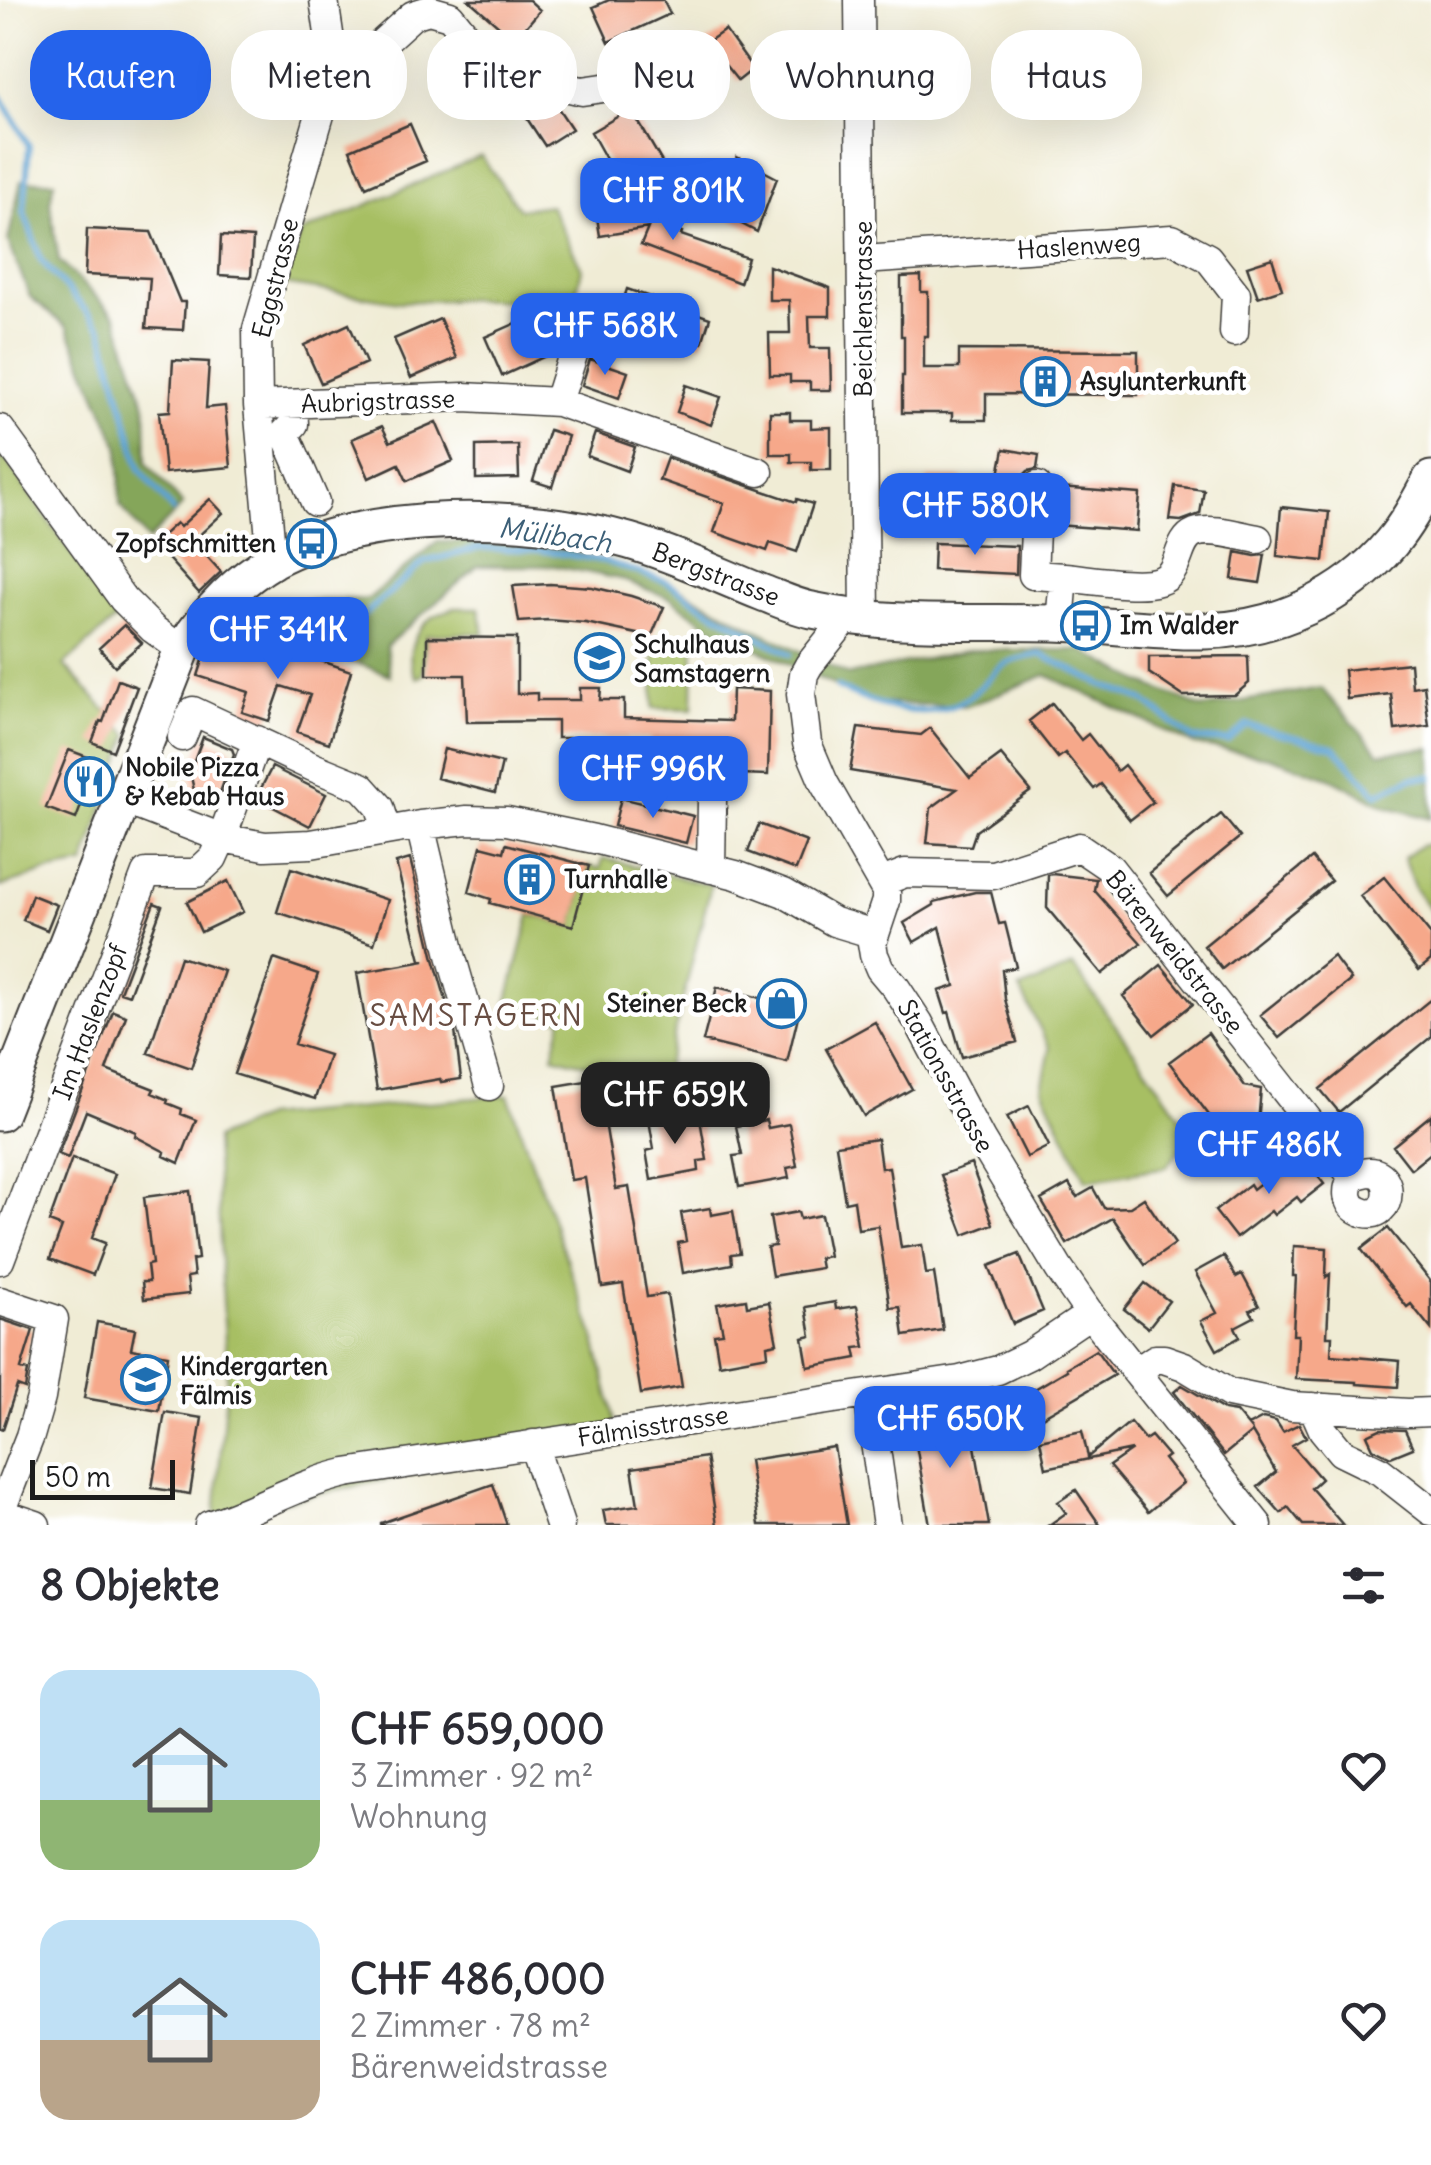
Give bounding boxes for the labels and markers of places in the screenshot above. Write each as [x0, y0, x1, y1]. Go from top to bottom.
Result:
pin: CHF 801K [570, 158, 776, 243]
pin: CHF 568K [502, 293, 708, 378]
building icon: Asylunterkunft [1019, 355, 1071, 407]
place label: Asylunterkunft [1080, 365, 1247, 397]
pin: CHF 580K [872, 473, 1078, 558]
bus stop icon: Zopfschmitten [285, 517, 337, 569]
place label: Zopfschmitten [115, 527, 277, 559]
pin: CHF 341K [175, 597, 381, 682]
bus stop icon: Im Walder [1059, 599, 1111, 651]
place label: Im Walder [1120, 609, 1239, 641]
place label: Schulhaus Samstagern [634, 628, 771, 689]
school or university icon: Schulhaus Samstagern [573, 632, 625, 684]
pin: CHF 996K [550, 736, 756, 821]
place label: Nobile Pizza & Kebab Haus [125, 751, 284, 812]
restaurant icon: Nobile Pizza & Kebab Haus [64, 755, 116, 807]
building icon: Turnhalle [503, 853, 555, 905]
place label: Turnhalle [564, 863, 668, 895]
shop icon: Steiner Beck [756, 977, 808, 1029]
place label: Steiner Beck [607, 987, 747, 1019]
pin: CHF 659K [572, 1062, 778, 1147]
pin: CHF 486K [1166, 1112, 1372, 1197]
place label: Kindergarten Fälmis [180, 1350, 329, 1411]
school or university icon: Kindergarten Fälmis [119, 1354, 171, 1406]
pin: CHF 650K [847, 1386, 1053, 1471]

